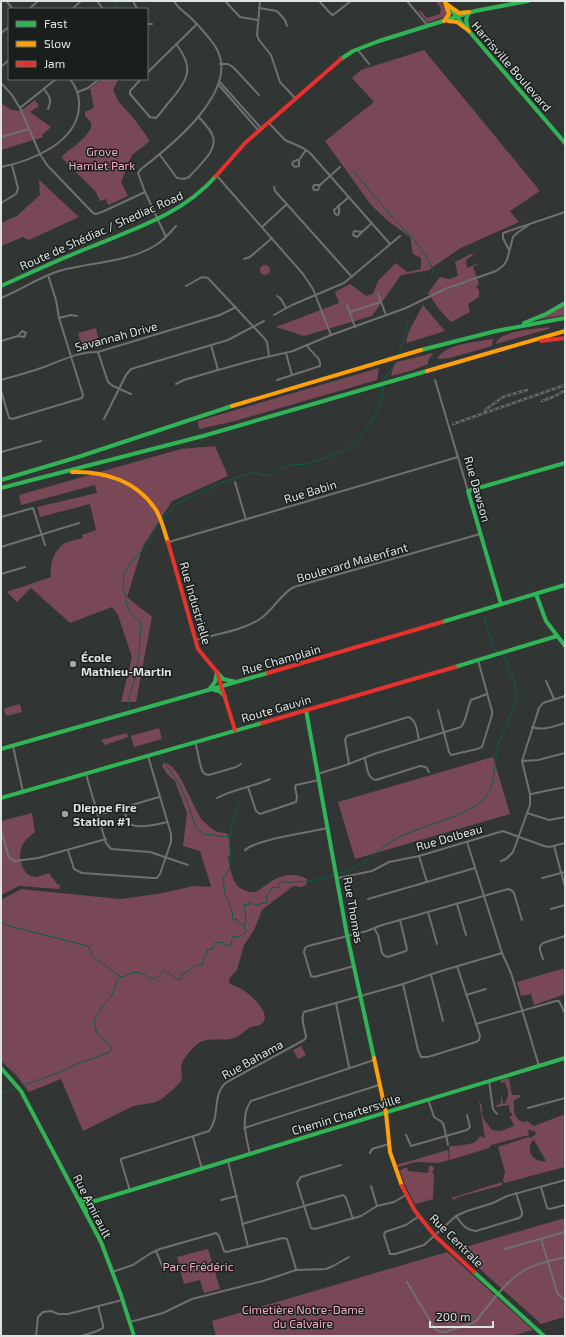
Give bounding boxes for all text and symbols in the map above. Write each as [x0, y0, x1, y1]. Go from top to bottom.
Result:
legend [8, 8, 148, 80]
text: Fast [44, 16, 68, 30]
street label: Harrisville Boulevard [469, 18, 555, 114]
text: Slow [44, 36, 71, 50]
text: Jam [44, 56, 65, 70]
park label: Grove Hamlet Park [69, 144, 135, 172]
street label: Route de Shédiac / Shediac Road [17, 188, 185, 272]
street label: Savannah Drive [73, 318, 159, 354]
street label: Rue Dawson [462, 455, 494, 523]
street label: Rue Babin [282, 476, 338, 506]
street label: Boulevard Malenfant [295, 539, 410, 585]
street label: Rue Industrielle [177, 560, 215, 646]
street label: Rue Champlain [240, 641, 322, 677]
place label: École Mathieu-Martin [81, 650, 172, 678]
marker: École Mathieu-Martin [68, 659, 78, 669]
street label: Route Gauvin [239, 691, 313, 725]
place label: Dieppe Fire Station #1 [73, 800, 137, 828]
marker: Dieppe Fire Station #1 [60, 809, 70, 819]
street label: Rue Dolbeau [414, 821, 484, 853]
street label: Rue Thomas [341, 876, 367, 944]
street label: Rue Bahama [219, 1036, 285, 1082]
street label: Chemin Chartersville [290, 1091, 402, 1137]
street label: Rue Amirault [71, 1171, 115, 1241]
street label: Rue Centrale [427, 1210, 487, 1270]
park label: Parc Frédéric [162, 1259, 234, 1273]
park label: Cimetière Notre-Dame du Calvaire [242, 1302, 364, 1330]
scale bar [430, 1303, 493, 1329]
text: 200 m [436, 1309, 470, 1323]

